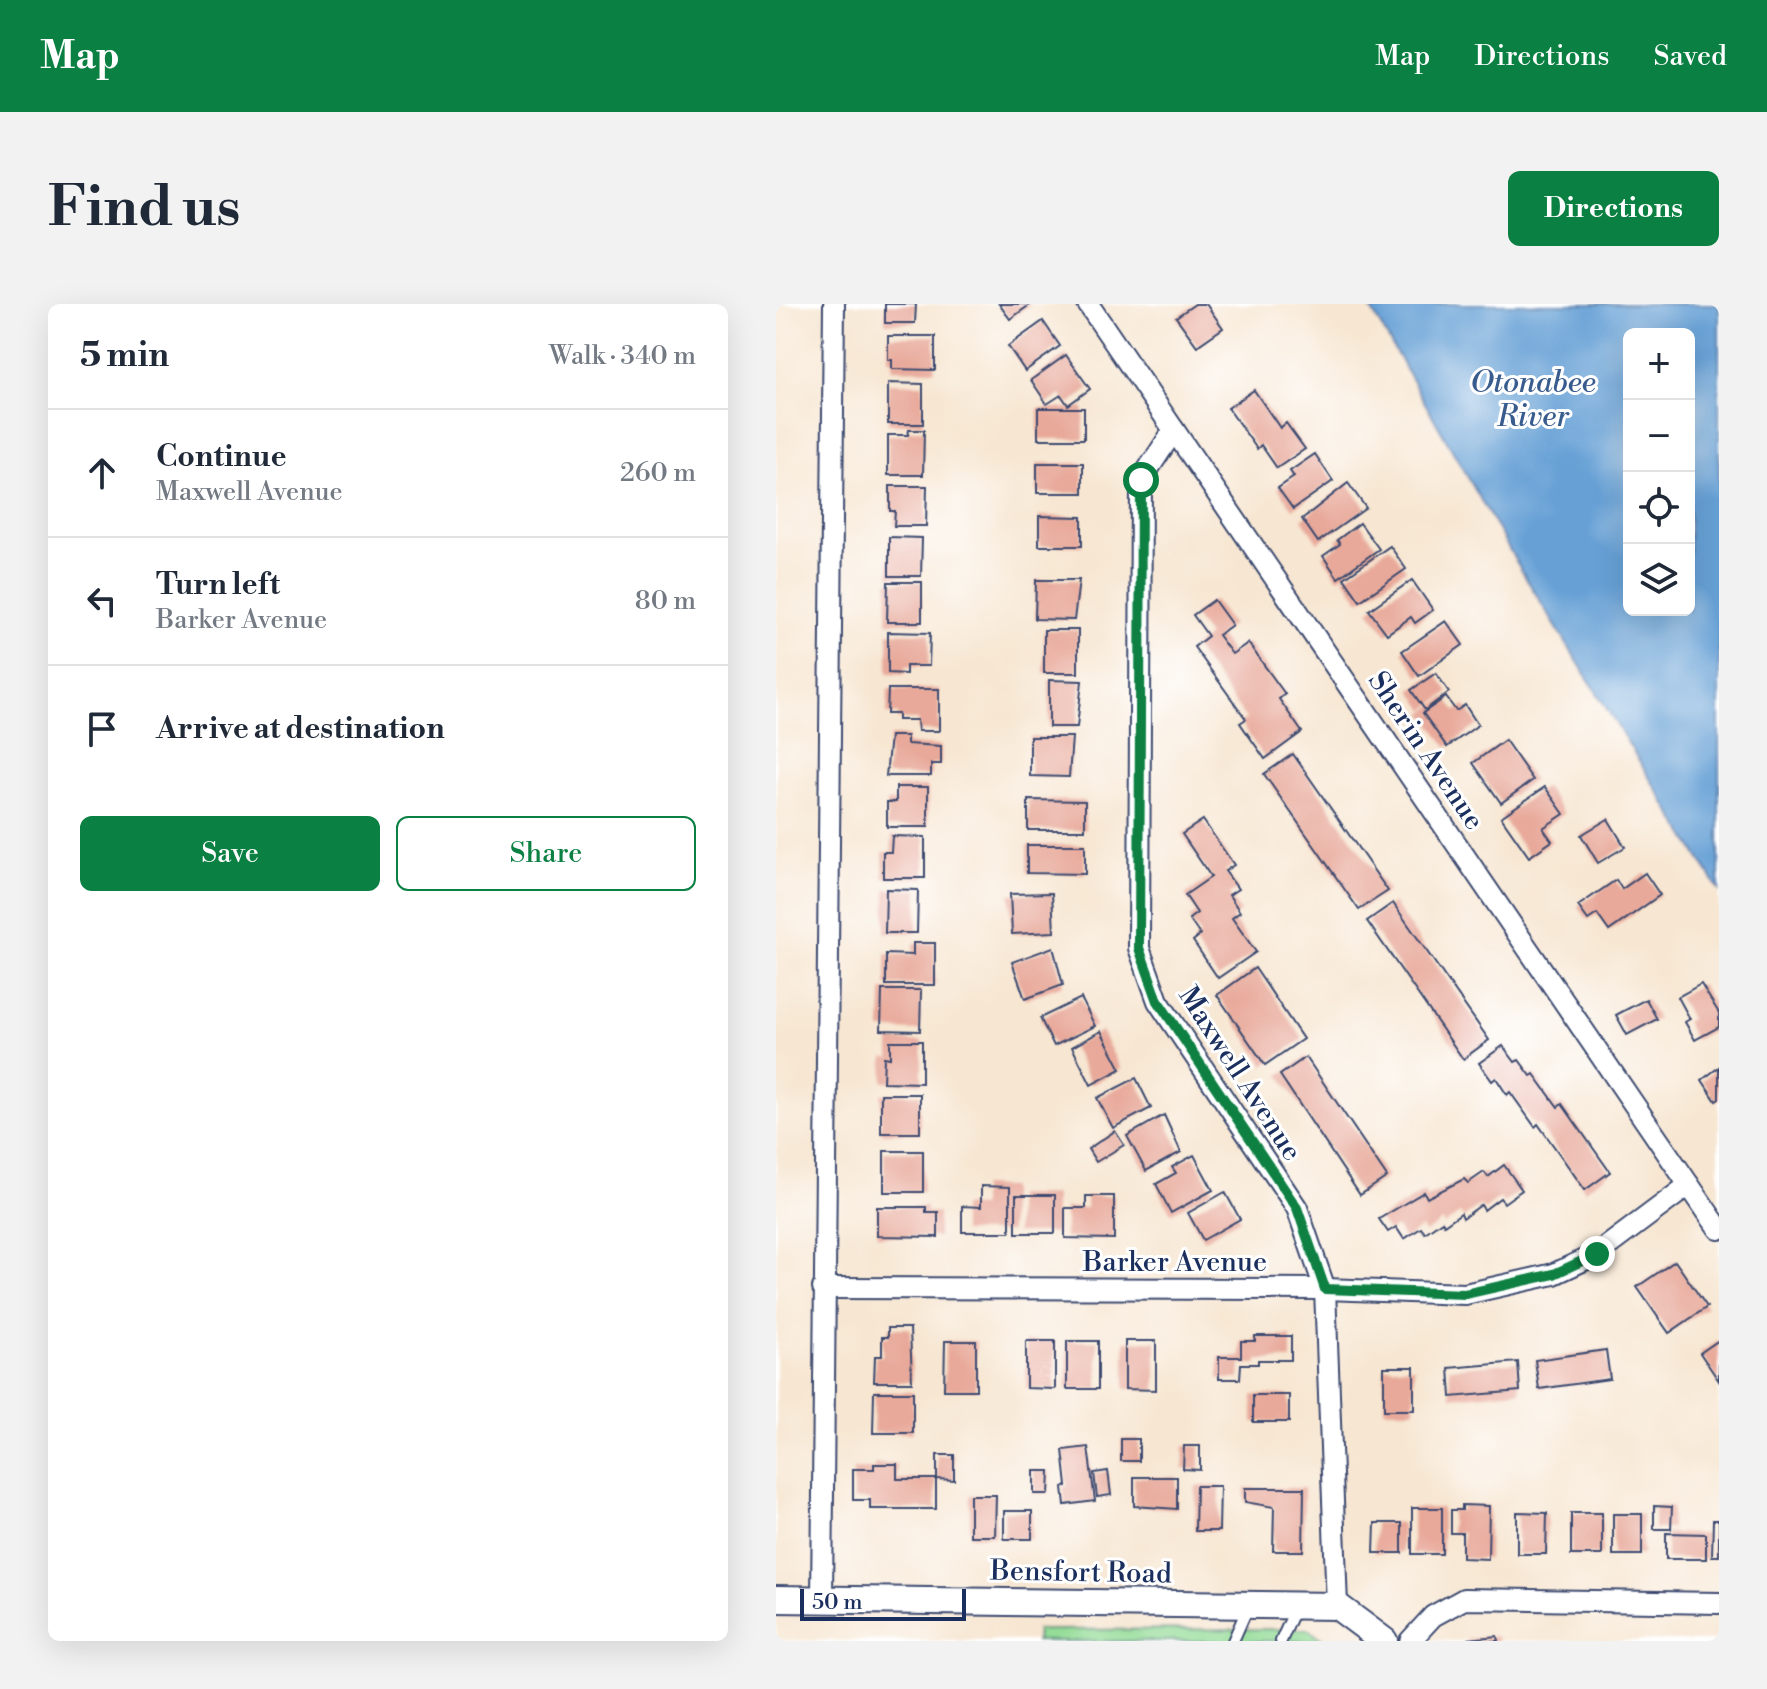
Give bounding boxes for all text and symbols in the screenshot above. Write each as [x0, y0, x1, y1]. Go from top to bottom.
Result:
text: Map [40, 33, 120, 80]
text: Map [1375, 39, 1430, 74]
text: Directions [1474, 39, 1609, 74]
text: Saved [1653, 39, 1727, 74]
button: Directions [1508, 171, 1719, 246]
text: Find us [48, 173, 241, 243]
map controls [1623, 328, 1695, 616]
button: + [1623, 328, 1695, 400]
text: 5 min [80, 335, 169, 377]
text: Walk · 340 m [549, 340, 696, 372]
water label: Otonabee River [1470, 364, 1596, 436]
button: − [1623, 400, 1695, 472]
text: Continue [156, 438, 287, 476]
icon: ahead [80, 451, 124, 495]
text: 260 m [620, 457, 696, 489]
route start [1123, 462, 1159, 498]
button: locate [1623, 472, 1695, 544]
text: Maxwell Avenue [156, 476, 343, 508]
button: layers [1623, 544, 1695, 616]
text: Turn left [156, 566, 280, 604]
icon: left [80, 579, 124, 623]
text: 80 m [635, 585, 696, 617]
text: Barker Avenue [156, 604, 327, 636]
street label: Sherin Avenue [1360, 665, 1492, 837]
icon: arrive [80, 707, 124, 751]
text: Arrive at destination [156, 710, 445, 748]
button: Save [80, 816, 380, 891]
button: Share [396, 816, 696, 891]
street label: Maxwell Avenue [1170, 980, 1309, 1168]
route end [1579, 1236, 1615, 1272]
street label: Barker Avenue [1082, 1245, 1267, 1280]
street label: Bensfort Road [989, 1553, 1172, 1592]
scale bar [800, 1585, 966, 1621]
text: 50 m [812, 1589, 863, 1616]

